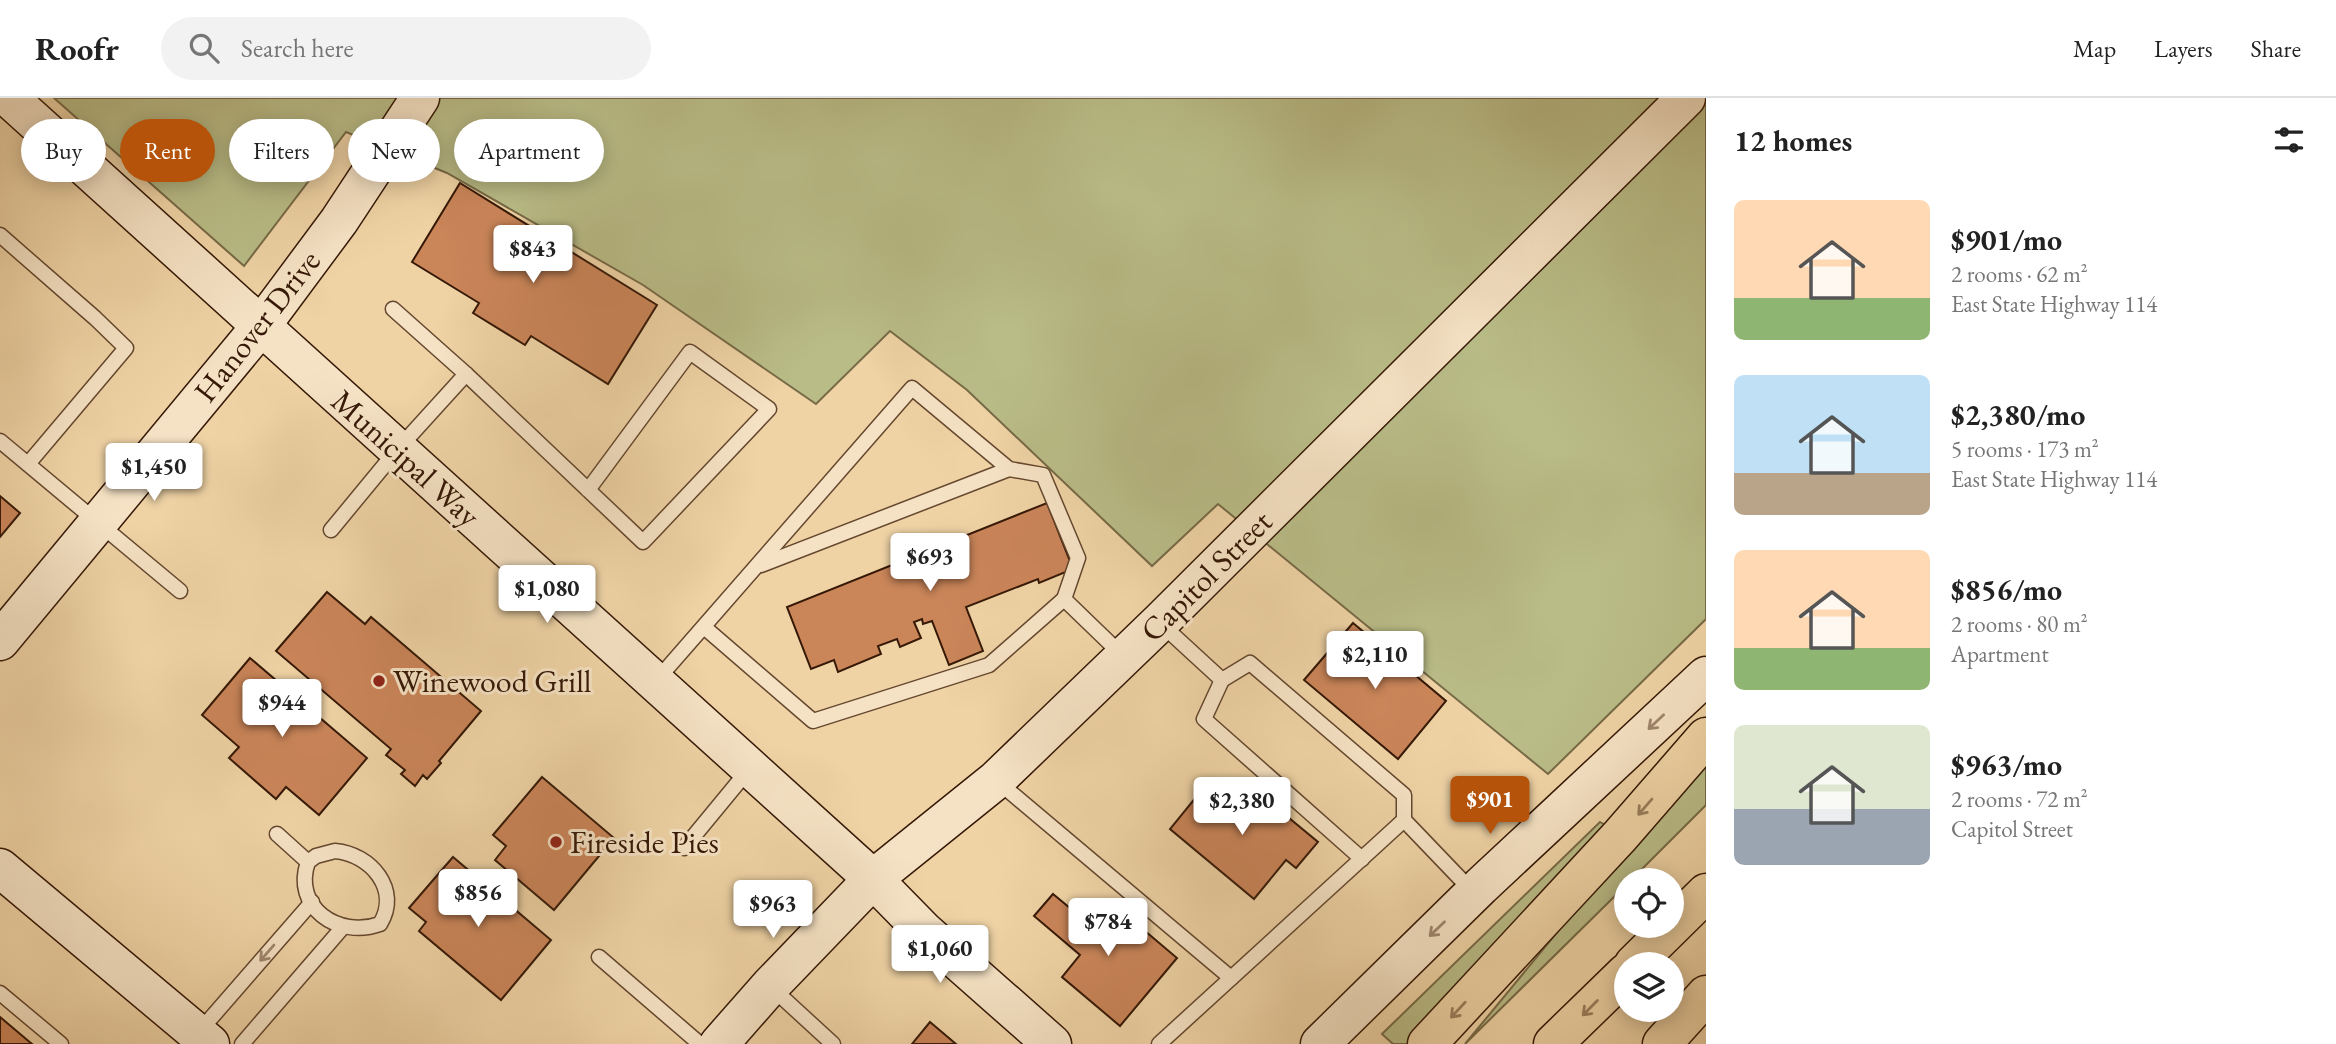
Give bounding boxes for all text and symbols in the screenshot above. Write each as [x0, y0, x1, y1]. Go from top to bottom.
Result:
search box [161, 17, 651, 80]
text: Roofr [35, 27, 119, 70]
icon: search [185, 29, 223, 67]
text: Search here [241, 31, 354, 65]
text: Map [2073, 33, 2116, 64]
text: Layers [2154, 33, 2213, 64]
text: Share [2251, 33, 2301, 64]
chip: Buy [21, 119, 106, 182]
chip: Rent [120, 119, 215, 182]
chip: Filters [229, 119, 334, 182]
chip: New [348, 119, 440, 182]
chip: Apartment [454, 119, 604, 182]
text: 12 homes [1734, 121, 1852, 160]
icon: filters [2270, 121, 2308, 159]
text: $901/mo [1951, 220, 2062, 259]
pin: $843 [492, 226, 574, 285]
icon: home [1790, 228, 1874, 312]
text: $843 [509, 233, 557, 263]
street label: Hanover Drive [184, 241, 330, 411]
text: 2 rooms · 62 m² [1951, 259, 2088, 289]
text: East State Highway 114 [1951, 289, 2157, 319]
street label: Municipal Way [323, 380, 490, 537]
text: $2,380/mo [1951, 395, 2085, 434]
icon: home [1790, 403, 1874, 487]
text: 5 rooms · 173 m² [1951, 434, 2099, 464]
pin: $1,450 [97, 444, 211, 503]
text: $1,450 [122, 451, 186, 481]
text: East State Highway 114 [1951, 464, 2157, 494]
street label: Capitol Street [1131, 501, 1281, 651]
pin: $693 [889, 533, 971, 593]
text: $693 [906, 541, 954, 571]
pin: $1,080 [490, 566, 604, 625]
text: $856/mo [1951, 570, 2062, 609]
text: $1,080 [515, 573, 579, 603]
icon: home [1790, 578, 1874, 662]
text: 2 rooms · 80 m² [1951, 609, 2088, 639]
pin: $2,110 [1318, 632, 1432, 691]
text: $2,110 [1343, 639, 1407, 669]
text: Apartment [1951, 639, 2049, 669]
place label: Winewood Grill [393, 660, 592, 702]
marker: Winewood Grill [371, 673, 387, 689]
pin: $944 [241, 680, 323, 739]
text: $944 [258, 687, 306, 717]
one-way arrow [1647, 714, 1665, 730]
text: $963/mo [1951, 745, 2062, 784]
icon: home [1790, 753, 1874, 837]
pin: $901 [1449, 776, 1531, 836]
pin: $2,380 [1185, 778, 1299, 837]
text: $901 [1466, 784, 1514, 814]
text: 2 rooms · 72 m² [1951, 784, 2088, 814]
text: $2,380 [1210, 785, 1274, 815]
one-way arrow [1637, 797, 1653, 815]
text: Capitol Street [1951, 814, 2073, 844]
place label: Fireside Pies [570, 821, 719, 863]
marker: Fireside Pies [548, 834, 564, 850]
map controls [1614, 868, 1684, 1022]
button: locate [1614, 868, 1684, 938]
pin: $856 [437, 870, 519, 929]
text: $856 [454, 877, 502, 907]
pin: $963 [732, 880, 814, 940]
text: $963 [749, 888, 797, 918]
pin: $784 [1067, 898, 1149, 958]
text: $784 [1084, 906, 1132, 936]
one-way arrow [1429, 920, 1446, 937]
pin: $1,060 [883, 926, 997, 985]
text: $1,060 [908, 933, 972, 963]
one-way arrow [259, 944, 275, 962]
button: layers [1614, 952, 1684, 1022]
one-way arrow [1581, 1000, 1598, 1017]
one-way arrow [1450, 1001, 1466, 1019]

